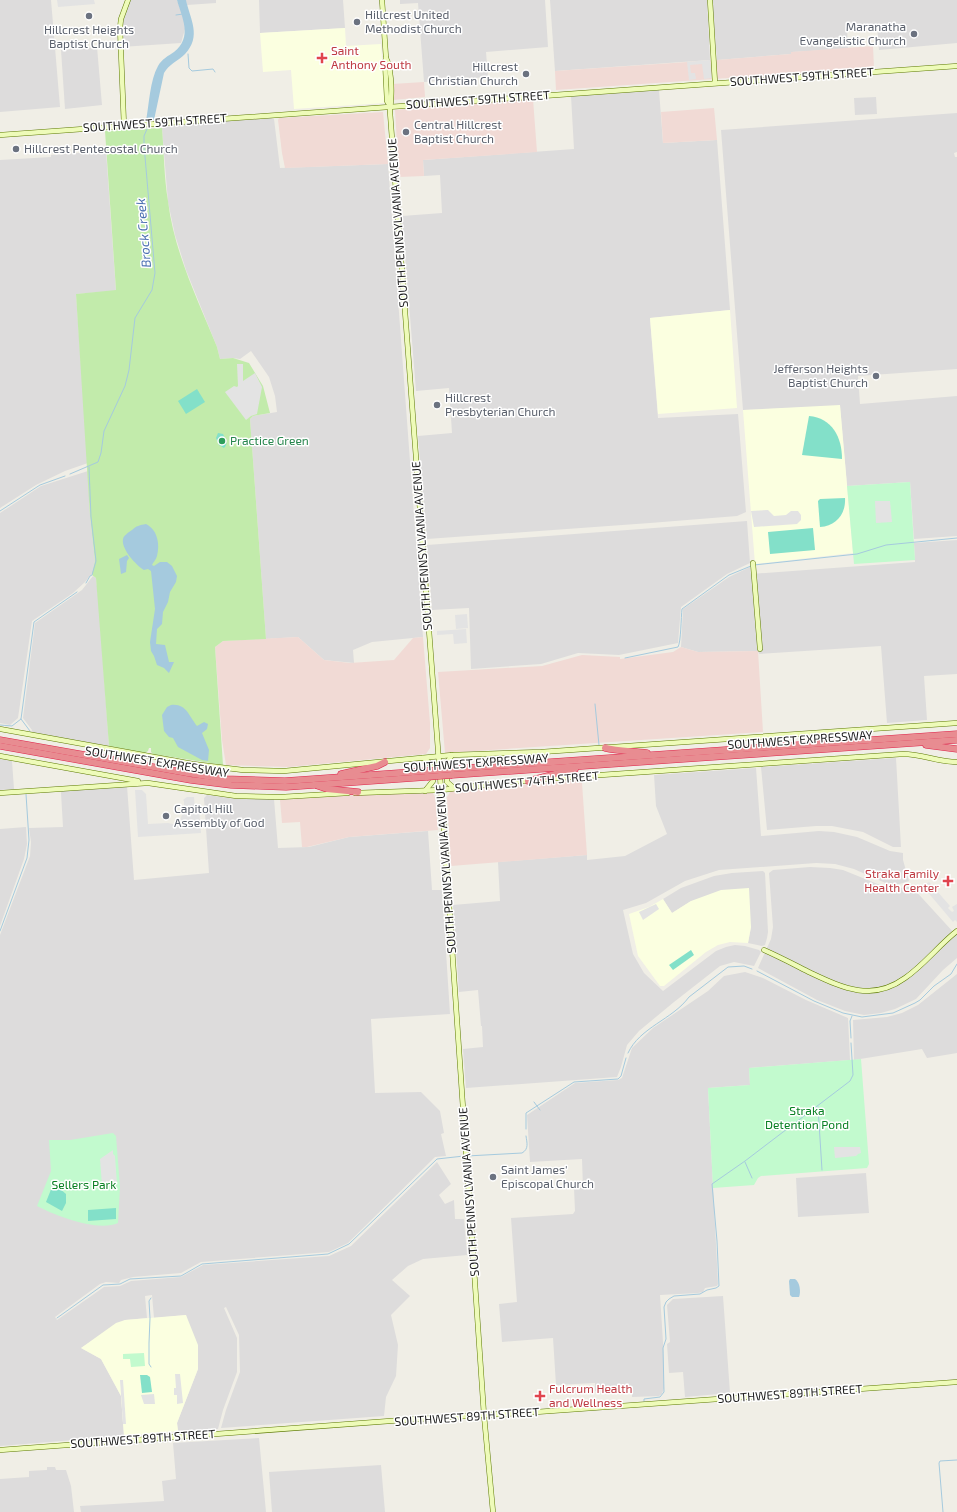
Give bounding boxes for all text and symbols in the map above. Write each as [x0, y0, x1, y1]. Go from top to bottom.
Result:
place label: Hillcrest United Methodist Church [365, 7, 462, 35]
marker: Hillcrest Heights Baptist Church [84, 11, 94, 21]
marker: Hillcrest United Methodist Church [352, 17, 362, 27]
place label: Maranatha Evangelistic Church [799, 19, 906, 47]
place label: Hillcrest Heights Baptist Church [44, 22, 134, 50]
marker: Maranatha Evangelistic Church [909, 29, 919, 39]
place label: Saint Anthony South [331, 43, 411, 71]
marker: Saint Anthony South [316, 52, 328, 64]
place label: Hillcrest Christian Church [428, 59, 518, 87]
street label: SOUTHWEST 59TH STREET [729, 64, 874, 88]
marker: Hillcrest Christian Church [521, 69, 531, 79]
street label: SOUTHWEST 59TH STREET [405, 87, 550, 111]
street label: SOUTHWEST 59TH STREET [82, 110, 227, 134]
place label: Central Hillcrest Baptist Church [414, 117, 502, 145]
marker: Central Hillcrest Baptist Church [401, 127, 411, 137]
street label: SOUTH PENNSYLVANIA AVENUE [384, 138, 410, 308]
place label: Hillcrest Pentecostal Church [24, 141, 178, 155]
marker: Hillcrest Pentecostal Church [11, 144, 21, 154]
water label: Brock Creek [132, 197, 154, 268]
place label: Jefferson Heights Baptist Church [773, 361, 868, 389]
marker: Jefferson Heights Baptist Church [871, 371, 881, 381]
place label: Hillcrest Presbyterian Church [445, 390, 556, 418]
marker: Hillcrest Presbyterian Church [432, 400, 442, 410]
place label: Practice Green [230, 433, 309, 447]
marker: Practice Green [217, 436, 227, 446]
street label: SOUTH PENNSYLVANIA AVENUE [408, 461, 434, 631]
street label: SOUTHWEST EXPRESSWAY [727, 727, 873, 751]
street label: SOUTHWEST EXPRESSWAY [84, 743, 230, 779]
street label: SOUTHWEST EXPRESSWAY [403, 750, 549, 774]
street label: SOUTHWEST 74TH STREET [454, 768, 600, 794]
street label: SOUTH PENNSYLVANIA AVENUE [432, 784, 458, 954]
place label: Capitol Hill Assembly of God [174, 801, 265, 829]
marker: Capitol Hill Assembly of God [161, 811, 171, 821]
place label: Straka Family Health Center [864, 866, 940, 894]
marker: Straka Family Health Center [942, 875, 954, 887]
park label: Straka Detention Pond [765, 1103, 849, 1131]
street label: SOUTH PENNSYLVANIA AVENUE [455, 1107, 481, 1277]
place label: Saint James' Episcopal Church [501, 1162, 594, 1190]
marker: Saint James' Episcopal Church [488, 1172, 498, 1182]
park label: Sellers Park [52, 1177, 116, 1191]
place label: Fulcrum Health and Wellness [549, 1381, 632, 1409]
street label: SOUTHWEST 89TH STREET [717, 1381, 863, 1405]
marker: Fulcrum Health and Wellness [534, 1390, 546, 1402]
street label: SOUTHWEST 89TH STREET [394, 1404, 540, 1428]
street label: SOUTHWEST 89TH STREET [70, 1426, 216, 1450]

